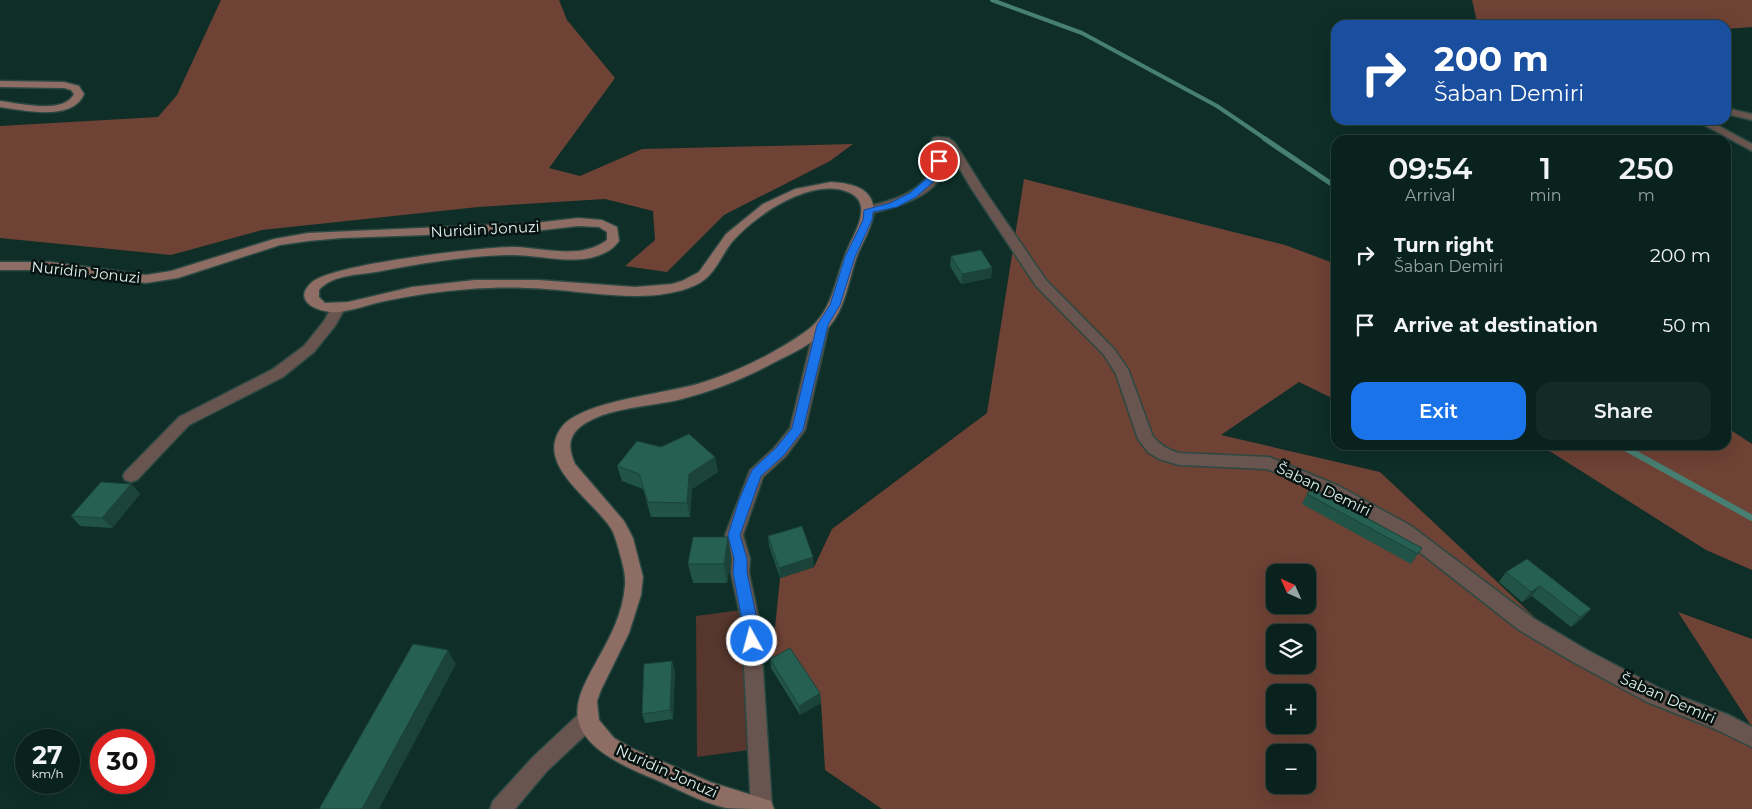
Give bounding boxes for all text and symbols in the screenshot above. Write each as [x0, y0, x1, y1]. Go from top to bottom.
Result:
text: 200 m [1434, 37, 1549, 80]
icon: right [1351, 40, 1416, 105]
text: Šaban Demiri [1434, 80, 1584, 107]
pin [918, 140, 960, 182]
icon: arrive [925, 147, 953, 175]
text: 09:54 [1388, 150, 1472, 187]
text: 1 [1540, 150, 1551, 187]
text: 250 [1619, 150, 1674, 187]
text: Arrival [1405, 186, 1455, 205]
text: min [1529, 186, 1562, 205]
text: m [1638, 186, 1655, 205]
street label: Nuridin Jonuzi [430, 217, 540, 241]
text: Turn right [1394, 234, 1494, 257]
icon: right [1351, 241, 1379, 269]
text: 200 m [1650, 244, 1711, 267]
street label: Nuridin Jonuzi [31, 257, 141, 287]
text: Šaban Demiri [1394, 257, 1503, 276]
icon: arrive [1351, 311, 1379, 339]
text: Arrive at destination [1394, 314, 1598, 337]
text: 50 m [1663, 314, 1711, 337]
button: Exit [1351, 382, 1526, 440]
button: Share [1536, 382, 1711, 440]
street label: Šaban Demiri [1274, 458, 1374, 520]
north arrow [1266, 564, 1316, 614]
map controls [1266, 564, 1316, 794]
position arrow [725, 614, 777, 666]
button: layers [1266, 624, 1316, 674]
street label: Šaban Demiri [1617, 668, 1719, 728]
button: + [1266, 684, 1316, 734]
speed limit sign: 30 [90, 729, 155, 794]
text: 27 [32, 740, 63, 770]
street label: Nuridin Jonuzi [613, 740, 721, 802]
button: − [1266, 744, 1316, 794]
text: km/h [31, 766, 64, 781]

